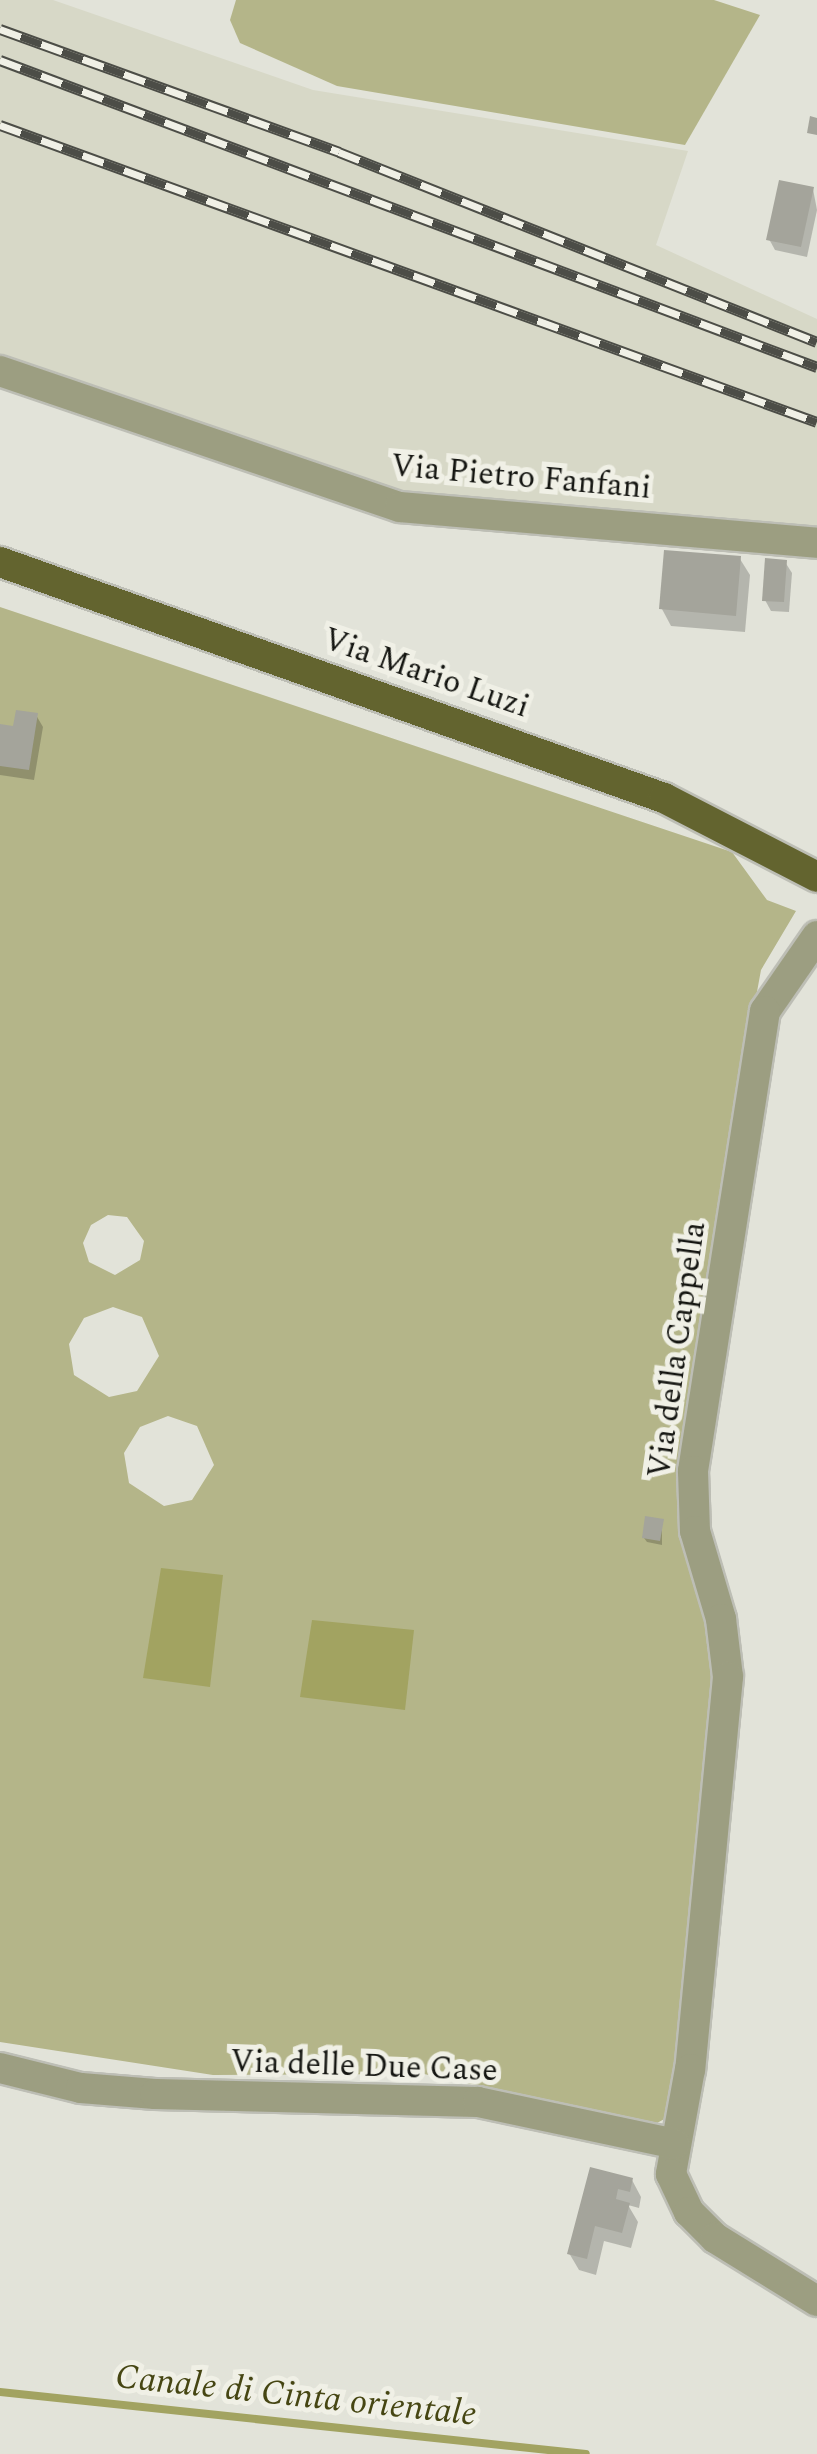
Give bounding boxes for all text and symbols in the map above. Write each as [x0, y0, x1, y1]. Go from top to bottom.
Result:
street label: Via Pietro Fanfani [389, 447, 653, 509]
street label: Via Mario Luzi [318, 621, 534, 727]
street label: Via della Cappella [641, 1219, 715, 1481]
street label: Via delle Due Case [230, 2043, 498, 2091]
water label: Canale di Cinta orientale [113, 2356, 479, 2436]

